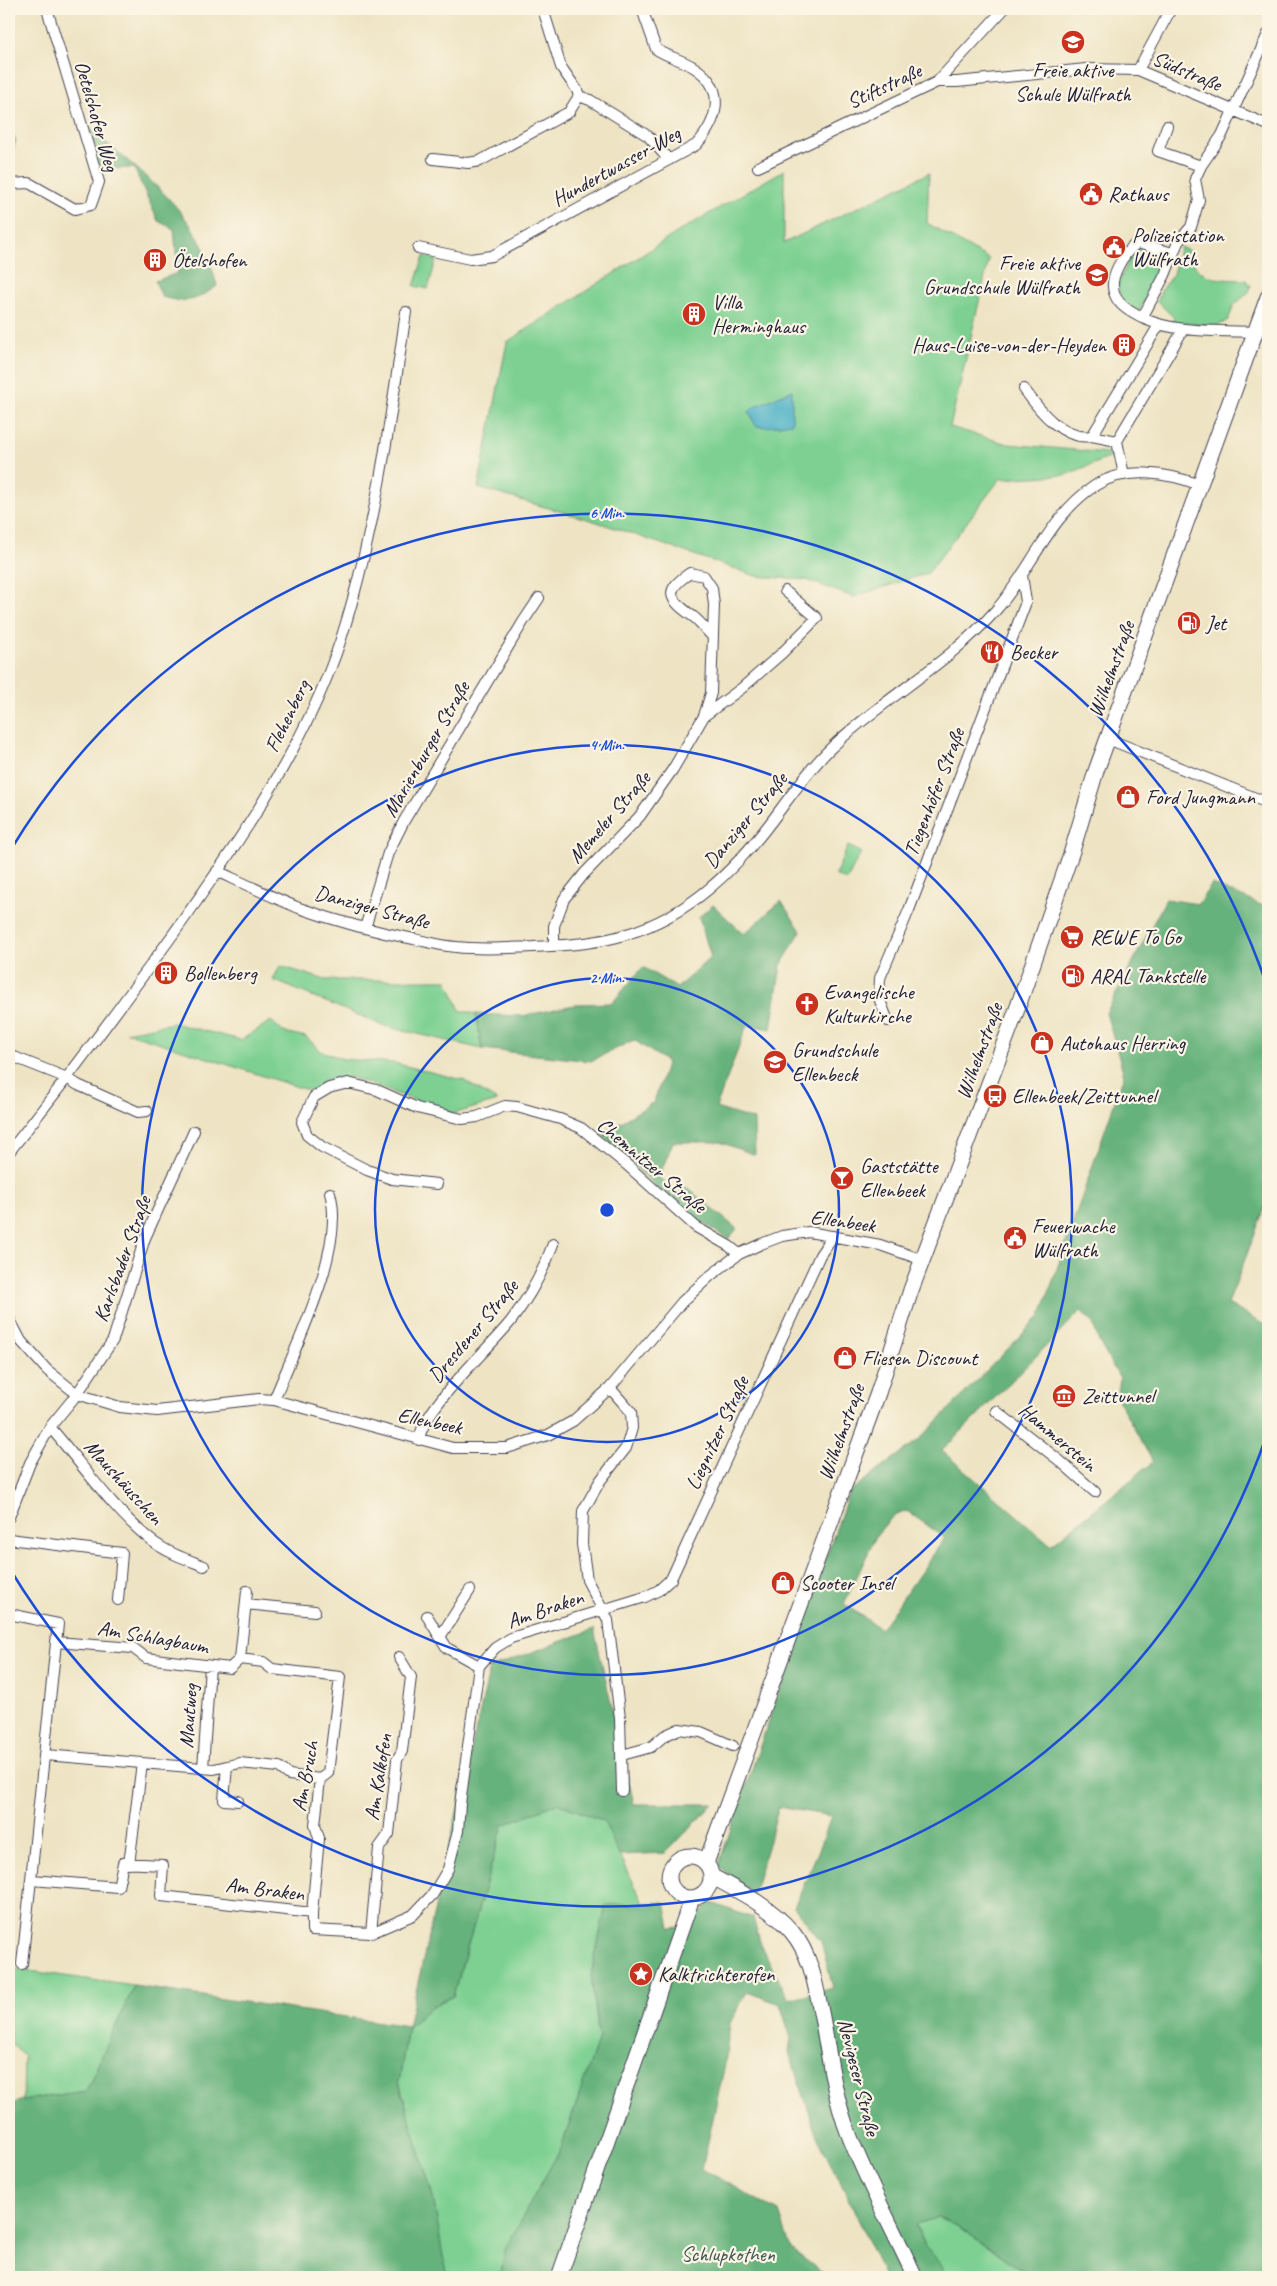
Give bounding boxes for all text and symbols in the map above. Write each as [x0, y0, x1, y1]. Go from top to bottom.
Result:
school or university icon: Freie aktive Schule Wülfrath [1060, 29, 1086, 55]
street label: Südstraße [1149, 45, 1227, 98]
street label: Stiftstraße [843, 57, 927, 114]
place label: Freie aktive Schule Wülfrath [1015, 57, 1132, 107]
street label: Oetelshofer Weg [69, 58, 126, 176]
street label: Hundertwasser-Weg [547, 119, 686, 212]
public building icon: Rathaus [1078, 181, 1104, 207]
place label: Rathaus [1108, 181, 1170, 207]
place label: Polizeistation Wülfrath [1132, 222, 1225, 272]
public building icon: Polizeistation Wülfrath [1101, 234, 1127, 260]
building icon: Ötelshofen [142, 247, 168, 273]
place label: Ötelshofen [172, 247, 248, 273]
place label: Freie aktive Grundschule Wülfrath [924, 250, 1081, 300]
school or university icon: Freie aktive Grundschule Wülfrath [1084, 262, 1110, 288]
place label: Villa Herminghaus [712, 289, 807, 339]
building icon: Villa Herminghaus [681, 301, 707, 327]
place label: Haus-Luise-von-der-Heyden [912, 332, 1108, 358]
building icon: Haus-Luise-von-der-Heyden [1111, 332, 1137, 358]
text: 6 Min. [590, 504, 625, 523]
fuel station icon: Jet [1176, 610, 1202, 636]
place label: Jet [1205, 610, 1228, 636]
street label: Wilhelmstraße [1082, 615, 1141, 721]
restaurant icon: Becker [979, 639, 1005, 665]
place label: Becker [1010, 639, 1059, 665]
street label: Flehenberg [258, 674, 316, 756]
street label: Marienburger Straße [377, 675, 476, 821]
street label: Tiegenhöfer Straße [898, 722, 971, 860]
text: 4 Min. [590, 736, 625, 755]
street label: Memeler Straße [562, 764, 657, 868]
street label: Danziger Straße [697, 765, 794, 873]
shop icon: Ford Jungmann [1115, 784, 1141, 810]
place label: Ford Jungmann [1146, 784, 1255, 810]
street label: Danziger Straße [312, 879, 434, 935]
supermarket icon: REWE To Go [1059, 924, 1085, 950]
place label: REWE To Go [1090, 924, 1183, 950]
building icon: Bollenberg [153, 960, 179, 986]
place label: Bollenberg [184, 960, 258, 986]
fuel station icon: ARAL Tankstelle [1060, 963, 1086, 989]
place label: ARAL Tankstelle [1090, 963, 1206, 989]
text: 2 Min. [590, 969, 625, 988]
place label: Evangelische Kulturkirche [824, 979, 916, 1029]
church icon: Evangelische Kulturkirche [794, 991, 820, 1017]
street label: Wilhelmstraße [950, 997, 1009, 1103]
shop icon: Autohaus Herring [1029, 1030, 1055, 1056]
place label: Autohaus Herring [1060, 1030, 1187, 1056]
place label: Grundschule Ellenbeck [792, 1037, 879, 1087]
school or university icon: Grundschule Ellenbeck [762, 1049, 788, 1075]
bus stop icon: Ellenbeek/Zeittunnel [982, 1083, 1008, 1109]
place label: Ellenbeek/Zeittunnel [1012, 1083, 1159, 1109]
street label: Chemnitzer Straße [592, 1112, 714, 1220]
place label: Gaststätte Ellenbeek [860, 1153, 940, 1203]
bar icon: Gaststätte Ellenbeek [829, 1165, 855, 1191]
street label: Karlsbader Straße [87, 1191, 158, 1325]
centre of rings [598, 1201, 616, 1219]
street label: Ellenbeek [809, 1204, 878, 1239]
place label: Feuerwache Wülfrath [1032, 1213, 1116, 1263]
public building icon: Feuerwache Wülfrath [1002, 1225, 1028, 1251]
street label: Dresdener Straße [422, 1272, 525, 1388]
shop icon: Fliesen Discount [832, 1345, 858, 1371]
place label: Fliesen Discount [862, 1345, 979, 1371]
street label: Liegnitzer Straße [679, 1370, 756, 1494]
street label: Wilhelmstraße [812, 1378, 871, 1484]
museum icon: Zeittunnel [1051, 1383, 1077, 1409]
place label: Zeittunnel [1082, 1383, 1157, 1409]
street label: Hammerstein [1014, 1397, 1104, 1478]
street label: Ellenbeek [396, 1402, 466, 1441]
street label: Maushäuschen [79, 1434, 170, 1531]
shop icon: Scooter Insel [770, 1570, 796, 1596]
place label: Scooter Insel [800, 1570, 897, 1596]
street label: Am Braken [503, 1584, 587, 1634]
street label: Am Schlagbaum [96, 1614, 212, 1660]
street label: Mautweg [173, 1682, 203, 1749]
street label: Am Kalkofen [358, 1731, 398, 1822]
street label: Am Bruch [285, 1737, 325, 1813]
street label: Am Braken [224, 1871, 306, 1907]
place icon: Kalktrichterofen [628, 1961, 654, 1987]
place label: Kalktrichterofen [658, 1961, 775, 1987]
street label: Nevigeser Straße [832, 2016, 887, 2140]
park label: Schlupkothen [681, 2241, 776, 2267]

